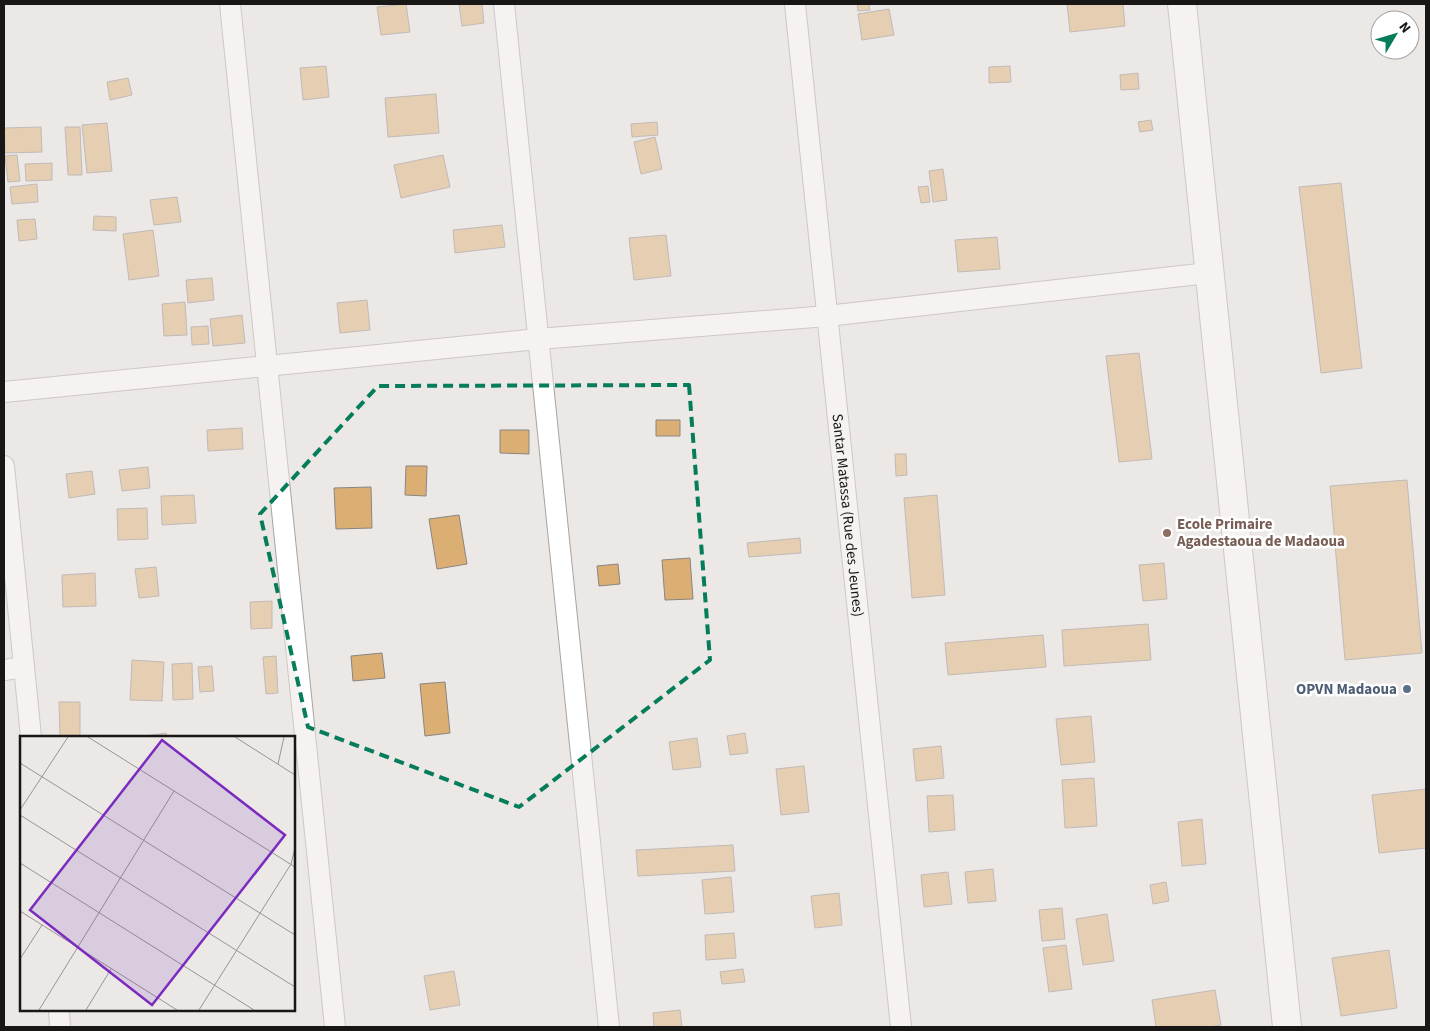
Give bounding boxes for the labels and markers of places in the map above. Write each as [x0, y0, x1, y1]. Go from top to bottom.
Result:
place label: Ecole Primaire Agadestaoua de Madaoua [1176, 514, 1345, 552]
marker: Ecole Primaire Agadestaoua de Madaoua [1161, 527, 1173, 539]
place label: OPVN Madaoua [1296, 679, 1397, 700]
marker: OPVN Madaoua [1401, 683, 1413, 695]

